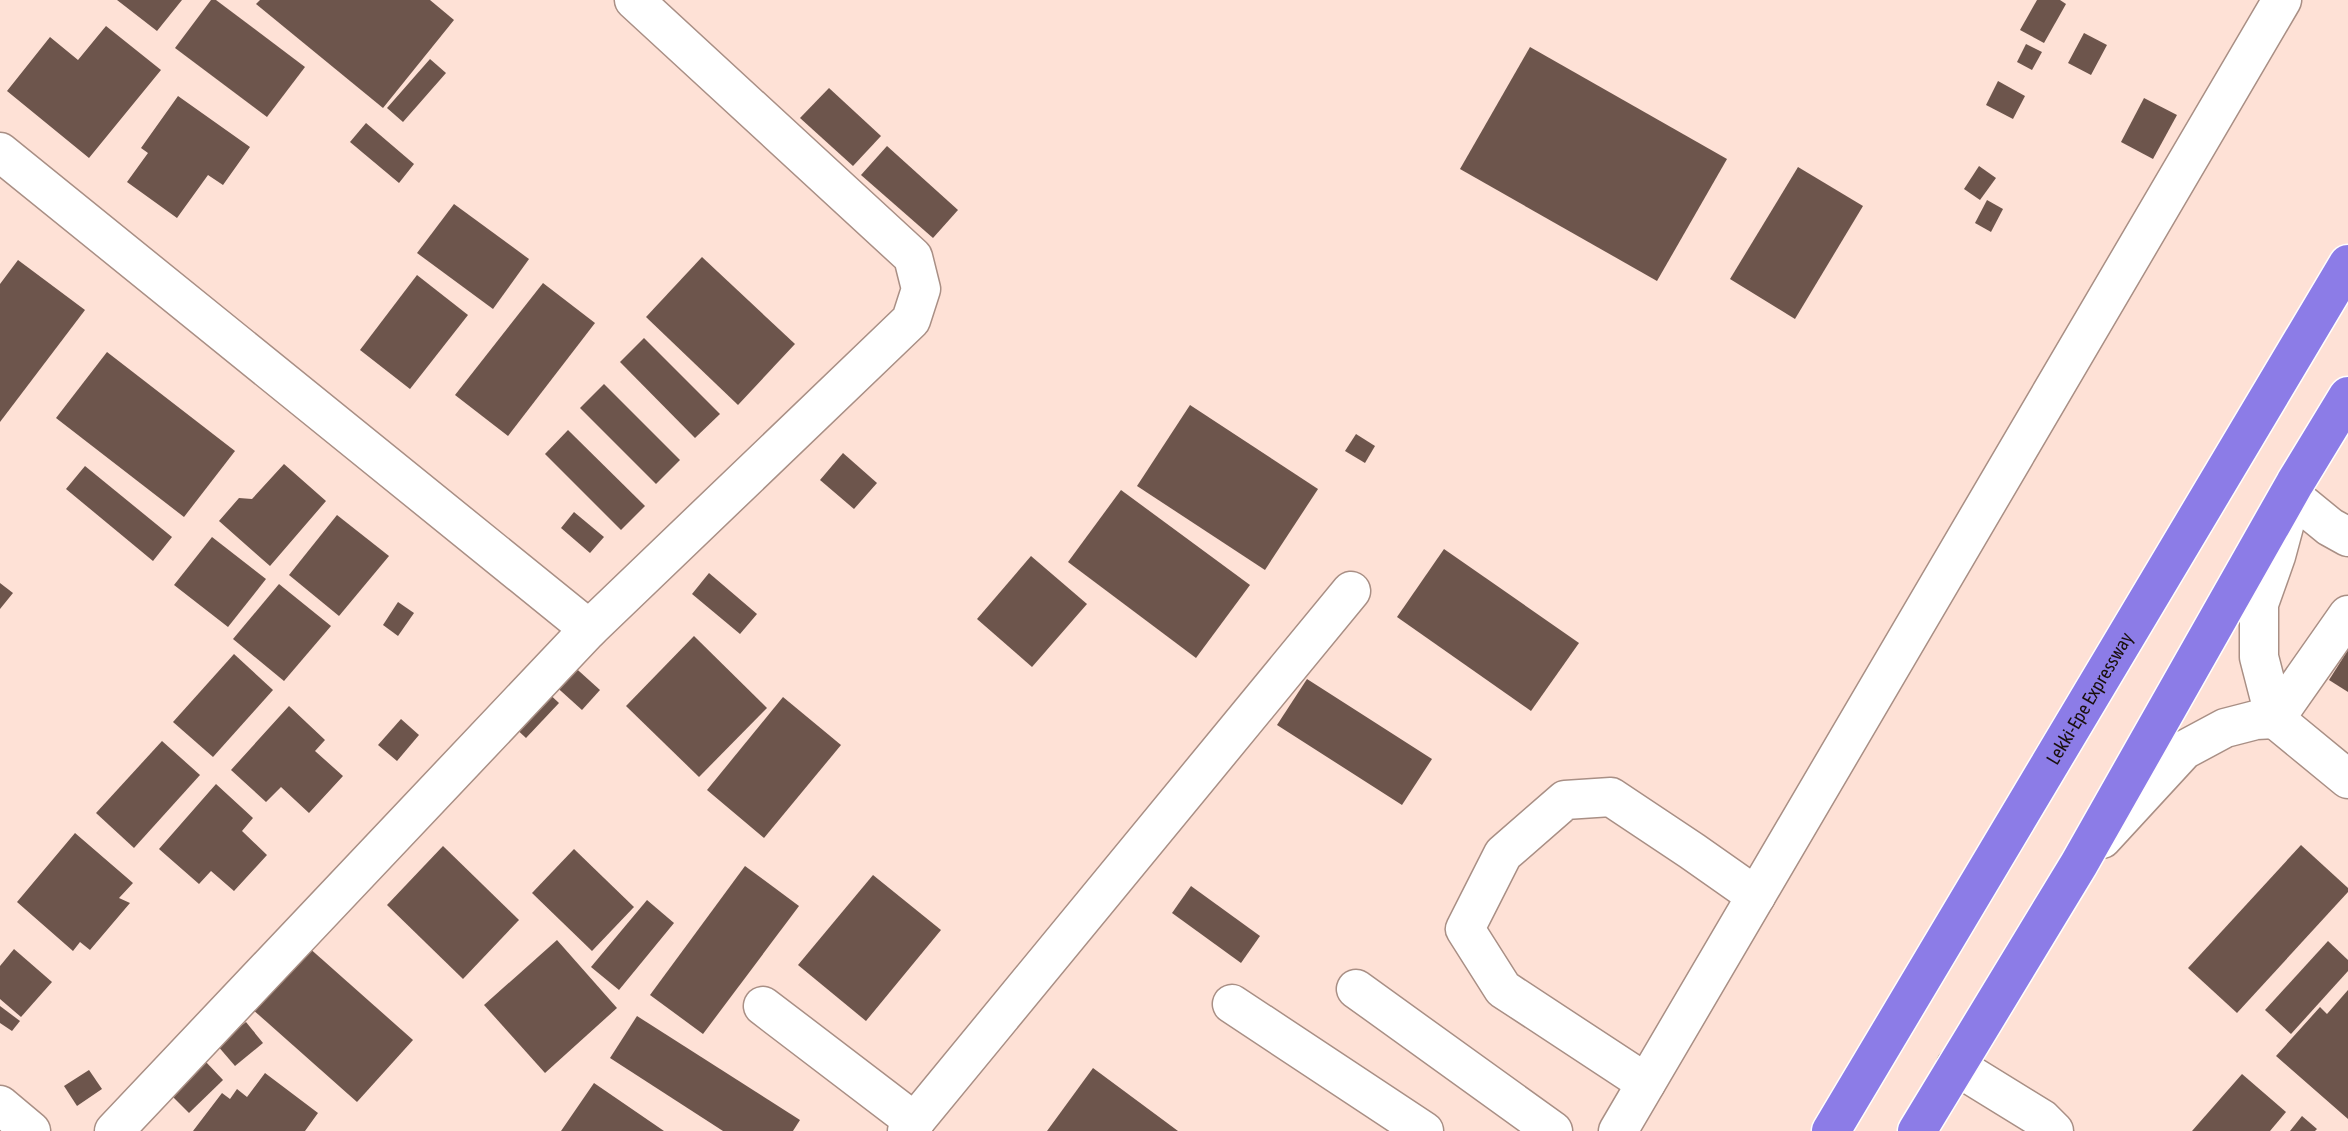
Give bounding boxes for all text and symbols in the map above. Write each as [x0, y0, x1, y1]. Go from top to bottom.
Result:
street label: Lekki-Epe Expressway [2041, 628, 2137, 768]

